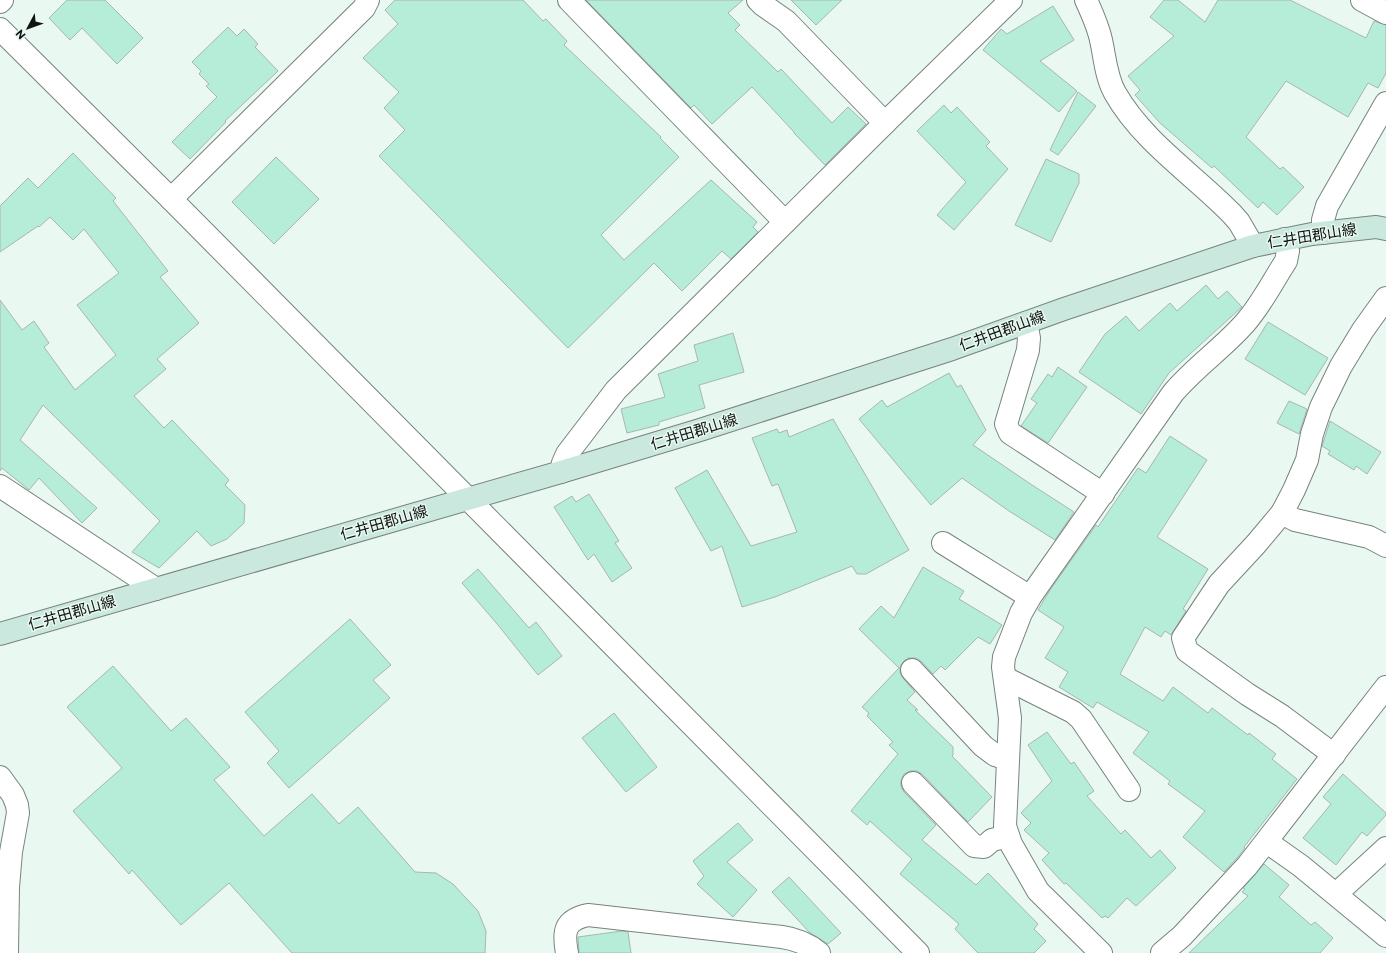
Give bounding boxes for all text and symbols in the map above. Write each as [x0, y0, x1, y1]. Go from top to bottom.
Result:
north arrow [8, 8, 48, 48]
text: N [12, 28, 28, 42]
street label: 仁井田郡山線 [1266, 219, 1358, 251]
street label: 仁井田郡山線 [956, 306, 1047, 354]
street label: 仁井田郡山線 [648, 409, 739, 453]
street label: 仁井田郡山線 [338, 501, 429, 543]
street label: 仁井田郡山線 [26, 591, 117, 633]

